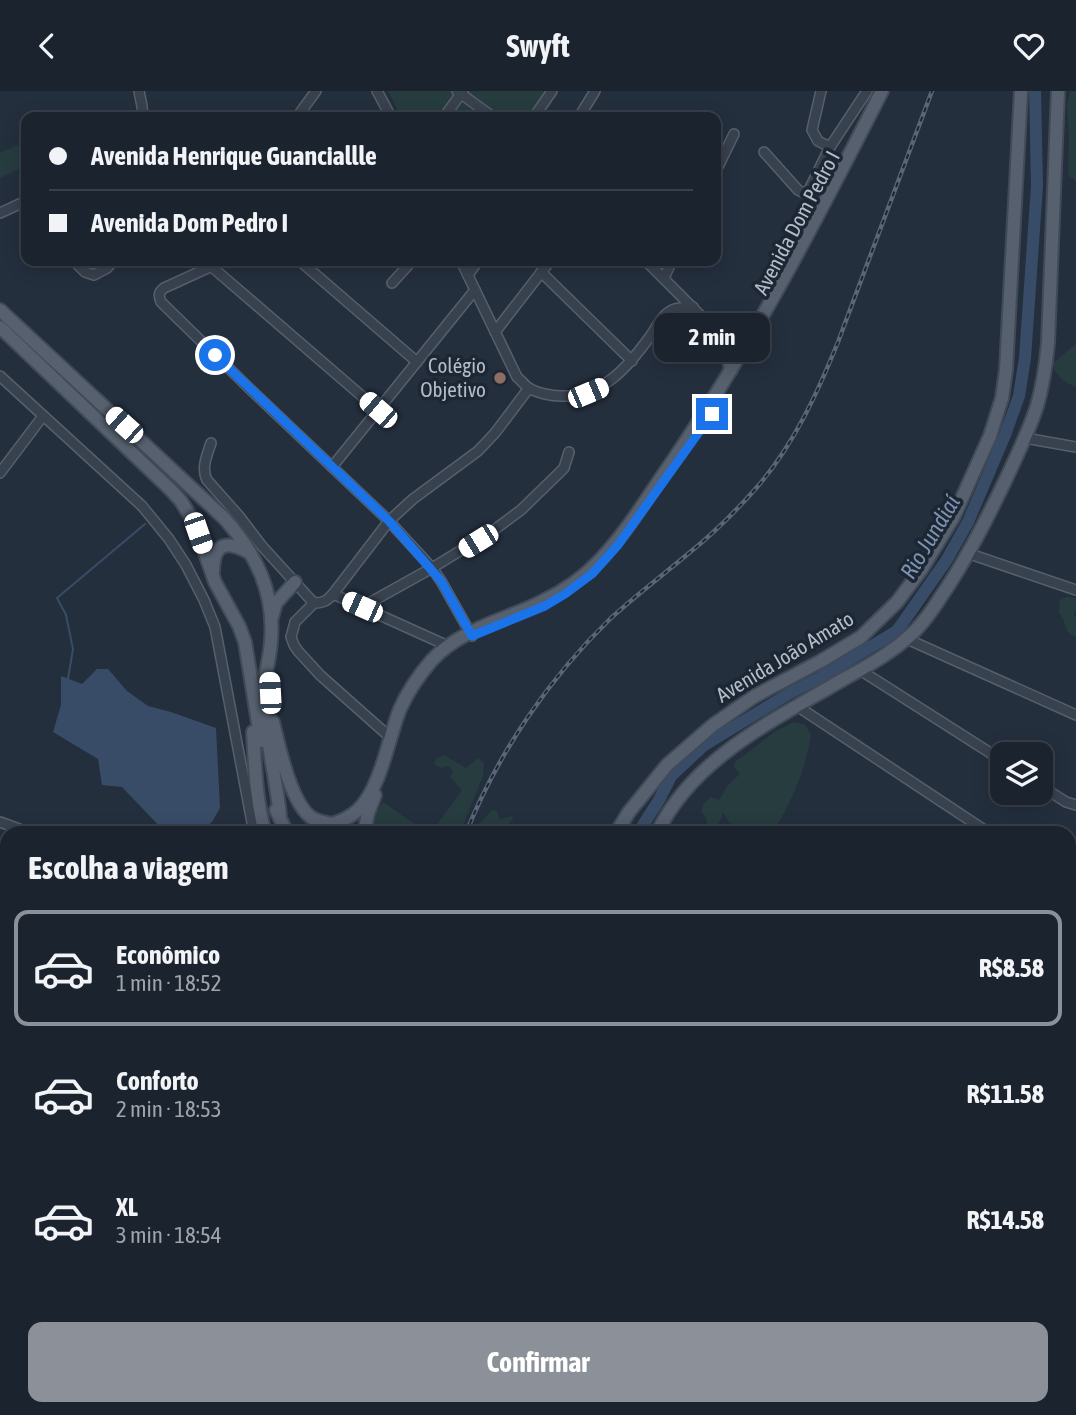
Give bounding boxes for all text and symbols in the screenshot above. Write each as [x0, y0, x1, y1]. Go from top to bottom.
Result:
icon: back [28, 27, 66, 65]
text: Swyft [506, 27, 570, 64]
icon: heart [1010, 27, 1048, 65]
text: Avenida Henrique Guanciallle [91, 141, 377, 171]
street label: Avenida Dom Pedro I [748, 147, 844, 298]
text: Avenida Dom Pedro I [91, 208, 288, 238]
callout: 2 min [654, 313, 770, 361]
text: 2 min [689, 324, 735, 350]
route start [199, 339, 231, 371]
place label: Colégio Objetivo [420, 353, 486, 401]
marker: Colégio Objetivo [492, 370, 508, 386]
car [565, 375, 612, 411]
car [356, 388, 401, 432]
route end [696, 398, 728, 430]
car [102, 403, 147, 447]
water label: Rio Jundiaí [895, 490, 965, 583]
car [182, 510, 215, 556]
car [455, 521, 502, 561]
car [339, 589, 386, 625]
street label: Avenida João Amato [711, 606, 857, 707]
car [259, 671, 282, 715]
map controls [990, 742, 1053, 805]
button: layers [990, 742, 1053, 805]
text: Escolha a viagem [28, 849, 228, 886]
icon: car [32, 937, 95, 1000]
text: Econômico [116, 940, 220, 970]
text: R$8.58 [979, 953, 1044, 983]
text: 1 min · 18:52 [116, 970, 222, 996]
icon: car [32, 1063, 95, 1126]
text: Conforto [116, 1066, 199, 1096]
text: R$11.58 [967, 1079, 1044, 1109]
text: 2 min · 18:53 [116, 1096, 222, 1122]
icon: car [32, 1189, 95, 1252]
text: XL [116, 1192, 138, 1222]
text: R$14.58 [967, 1205, 1044, 1235]
text: 3 min · 18:54 [116, 1222, 222, 1248]
button: Confirmar [28, 1322, 1048, 1402]

